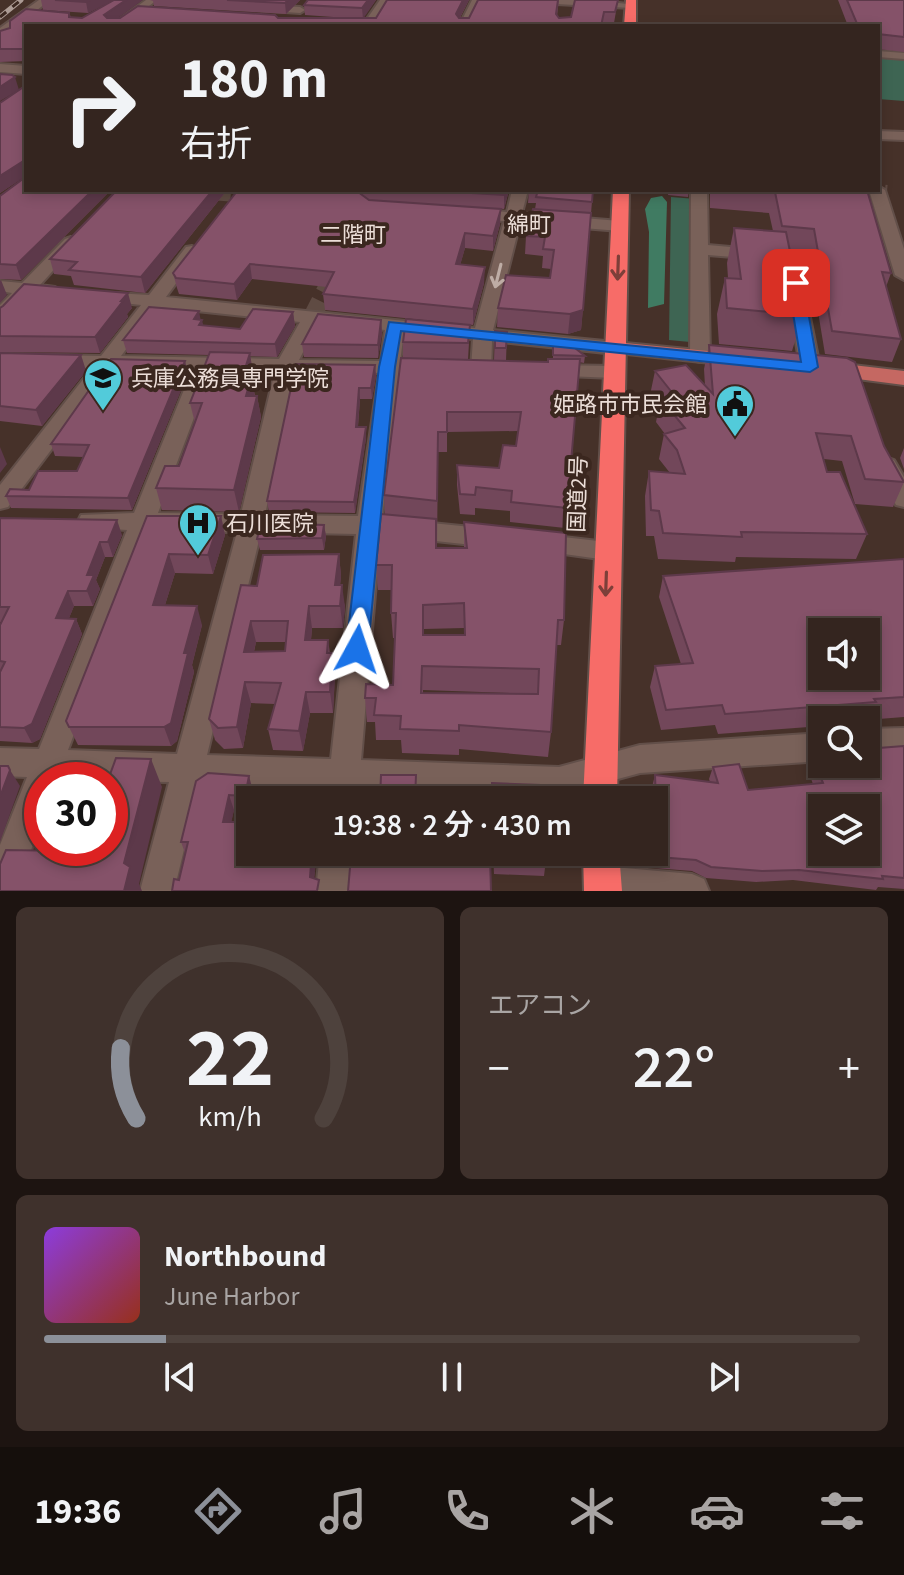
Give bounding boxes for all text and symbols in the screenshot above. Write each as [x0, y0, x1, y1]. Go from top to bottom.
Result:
text: 180 m [180, 40, 328, 119]
icon: right [48, 56, 152, 160]
text: 右折 [180, 119, 252, 170]
district label: 綿町 [507, 209, 551, 241]
district label: 二階町 [320, 219, 386, 251]
pin [762, 249, 830, 317]
one-way arrow [610, 254, 625, 281]
icon: arrive [774, 261, 818, 305]
one-way arrow [490, 262, 505, 288]
school or university icon: 兵庫公務員専門学院 [82, 357, 124, 412]
place label: 兵庫公務員専門学院 [131, 363, 329, 395]
public building icon: 姫路市市民会館 [714, 383, 756, 438]
place label: 姫路市市民会館 [553, 389, 707, 421]
street label: 国道2号 [561, 455, 595, 533]
hospital icon: 石川医院 [177, 502, 219, 557]
place label: 石川医院 [226, 508, 314, 540]
one-way arrow [598, 570, 613, 597]
position arrow [315, 607, 399, 691]
map controls [808, 618, 880, 866]
button: sound [808, 618, 880, 690]
button: search [808, 706, 880, 778]
speed limit sign: 30 [24, 762, 128, 866]
button: layers [808, 794, 880, 866]
text: 19:38 · 2 分 · 430 m [332, 804, 572, 847]
text: エアコン [488, 987, 592, 1024]
text: 22 [186, 1000, 274, 1118]
text: 22° [633, 1026, 715, 1111]
text: − [488, 1038, 510, 1101]
text: + [838, 1038, 860, 1101]
text: km/h [198, 1097, 262, 1137]
text: Northbound [164, 1235, 326, 1278]
text: June Harbor [164, 1278, 300, 1315]
icon: previous [158, 1355, 202, 1399]
icon: pause [430, 1355, 474, 1399]
icon: next [702, 1355, 746, 1399]
icon: directions [190, 1483, 246, 1539]
icon: music [315, 1483, 371, 1539]
icon: phone [439, 1483, 495, 1539]
icon: climate [564, 1483, 620, 1539]
icon: car [689, 1483, 745, 1539]
icon: filters [814, 1483, 870, 1539]
text: 19:36 [34, 1486, 121, 1537]

